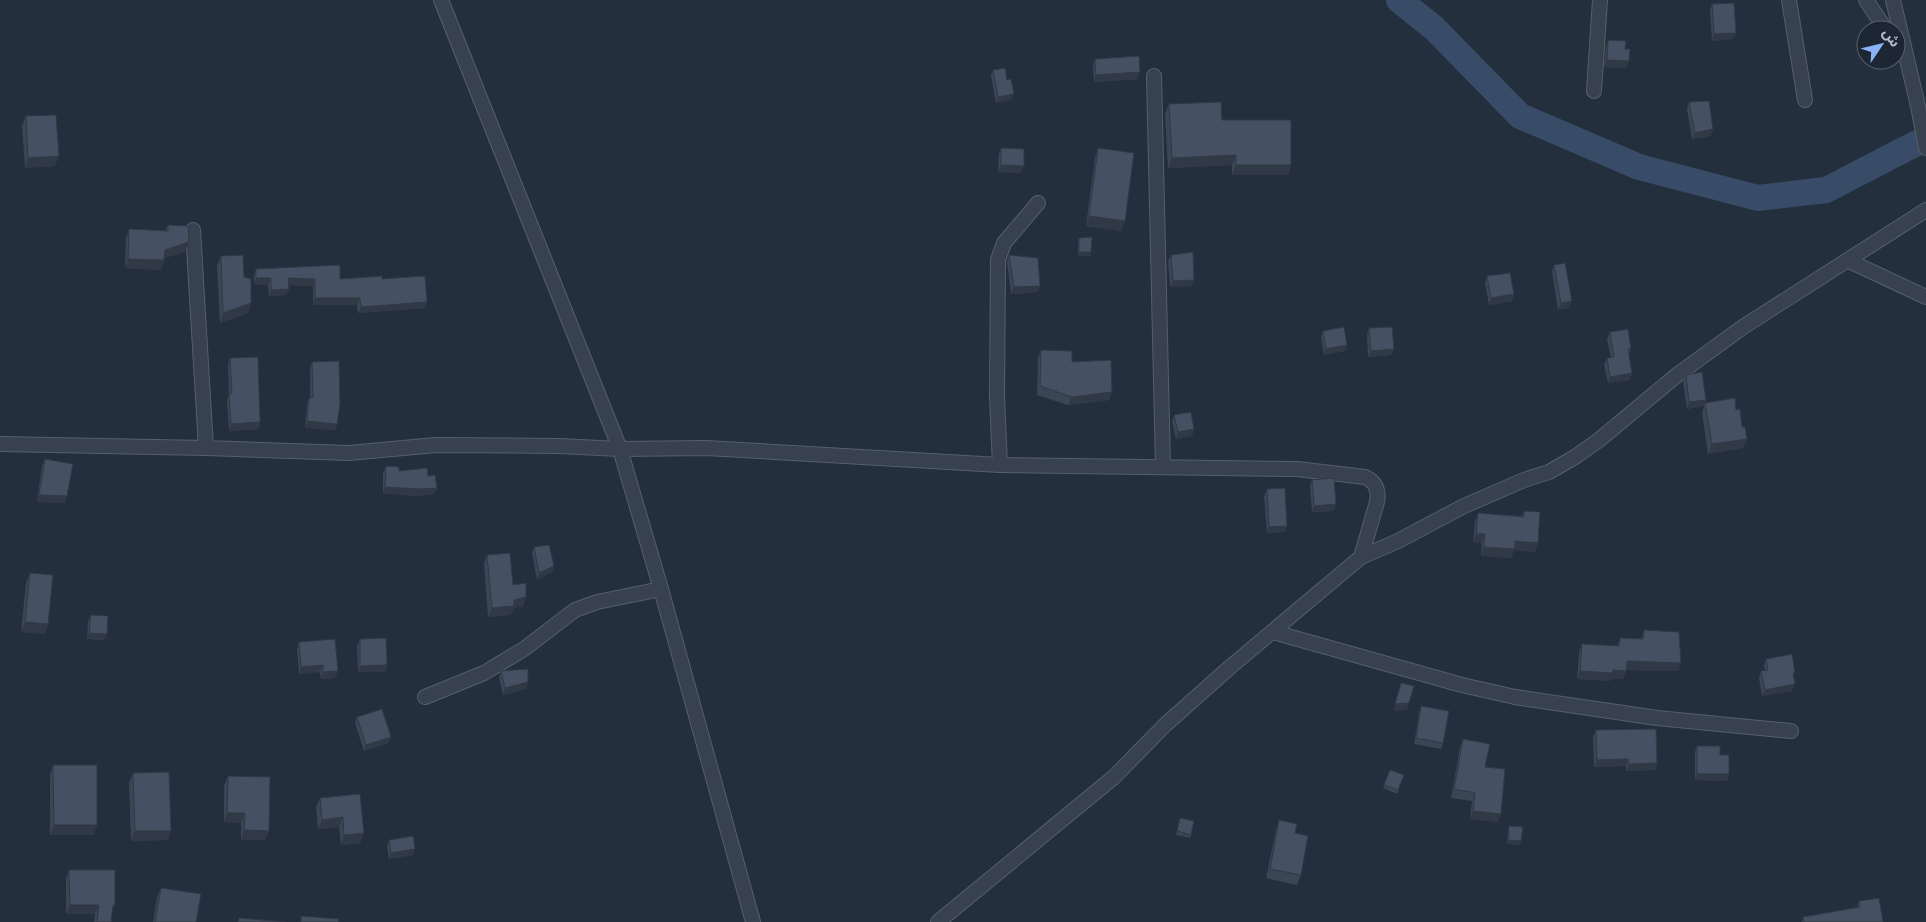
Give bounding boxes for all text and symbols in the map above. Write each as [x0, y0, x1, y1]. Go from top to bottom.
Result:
north arrow [1856, 20, 1906, 70]
text: ش [1880, 25, 1904, 50]

